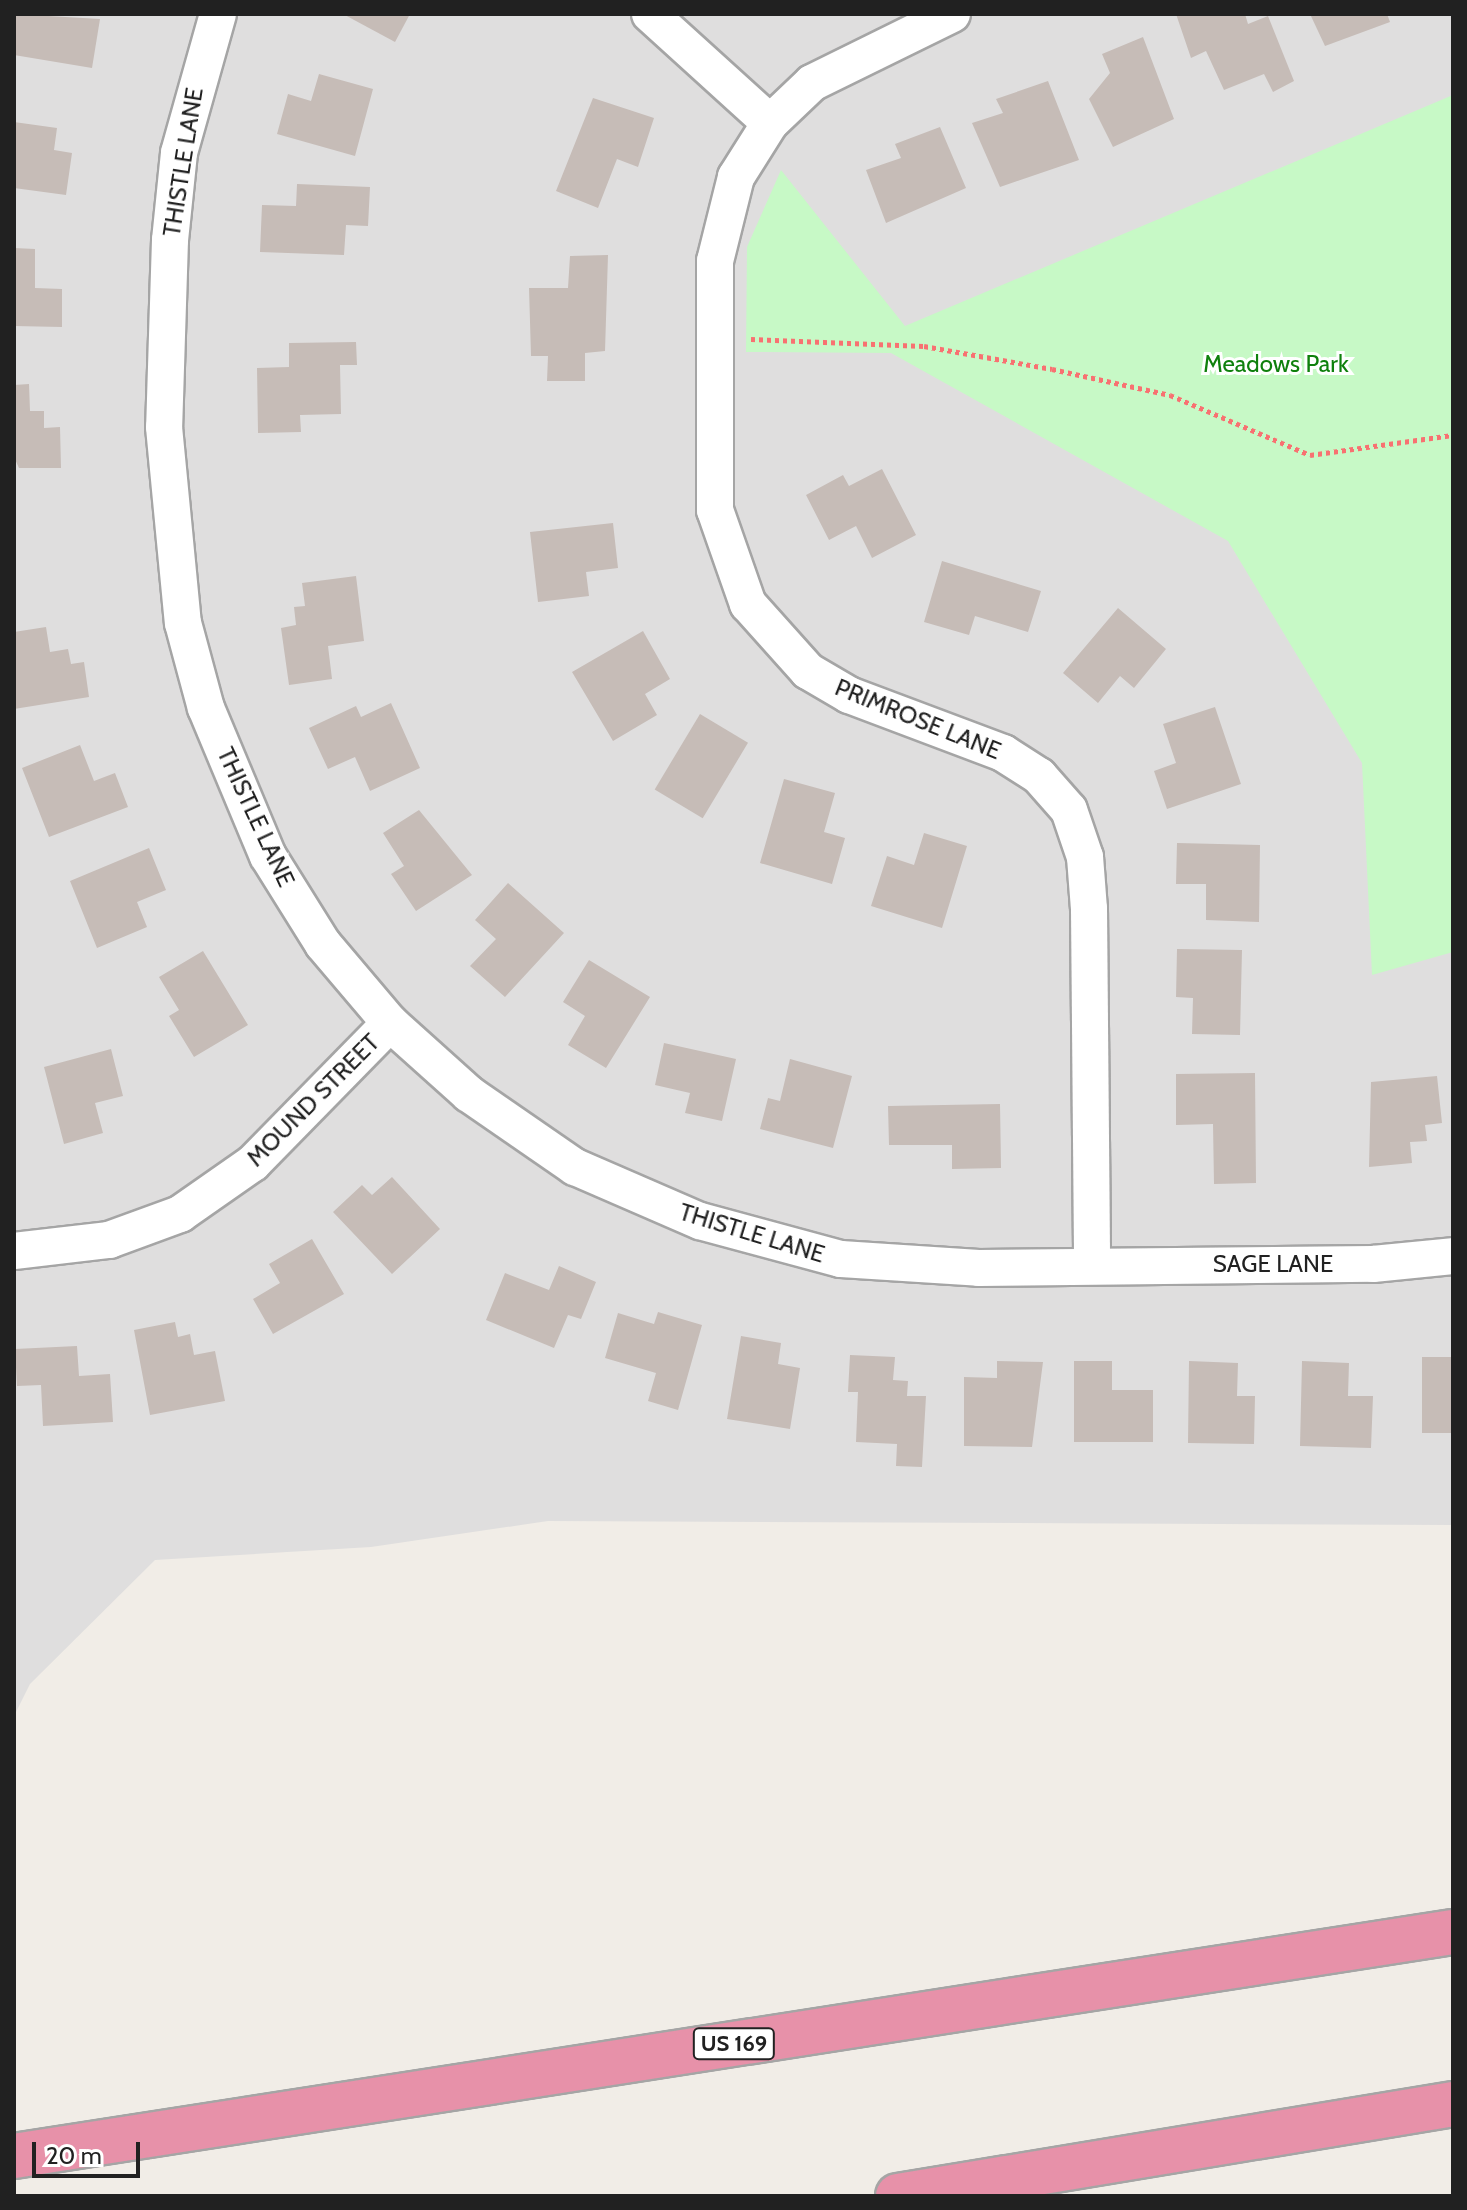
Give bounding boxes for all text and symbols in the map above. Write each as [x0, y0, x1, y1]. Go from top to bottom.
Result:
street label: THISTLE LANE [157, 85, 209, 239]
park label: Meadows Park [1203, 350, 1349, 378]
street label: PRIMROSE LANE [831, 673, 1005, 765]
street label: THISTLE LANE [211, 743, 301, 891]
street label: MOUND STREET [241, 1028, 385, 1172]
street label: THISTLE LANE [676, 1197, 828, 1269]
street label: SAGE LANE [1213, 1250, 1333, 1278]
road number: US 169 [692, 2026, 776, 2062]
scale bar [36, 2126, 144, 2176]
text: 20 m [46, 2141, 102, 2170]

